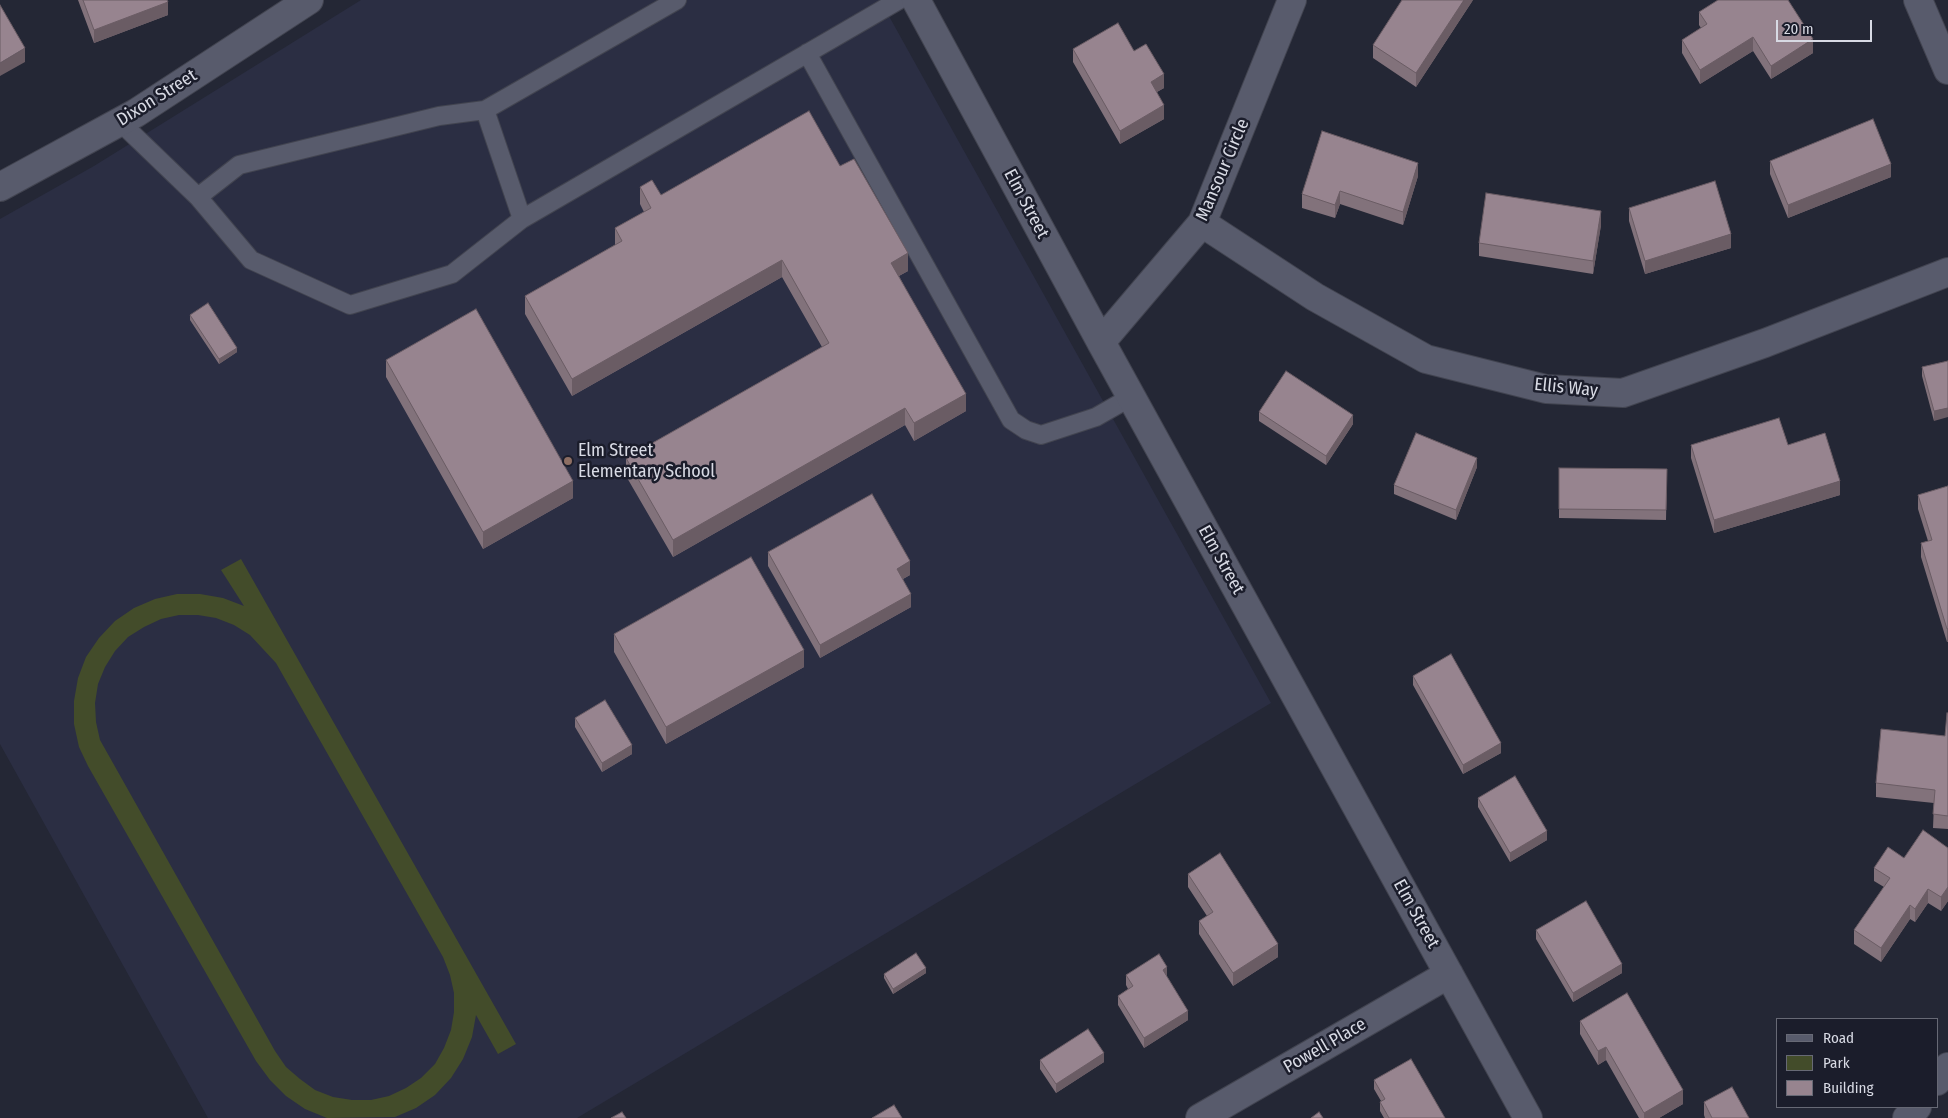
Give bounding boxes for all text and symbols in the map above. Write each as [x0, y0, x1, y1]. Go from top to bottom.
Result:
scale bar [1778, 10, 1874, 42]
text: 20 m [1784, 20, 1814, 38]
street label: Dixon Street [113, 65, 201, 131]
street label: Mansour Circle [1192, 116, 1254, 224]
street label: Elm Street [999, 166, 1053, 242]
street label: Ellis Way [1533, 374, 1599, 402]
place label: Elm Street Elementary School [578, 440, 715, 482]
marker: Elm Street Elementary School [562, 455, 574, 467]
street label: Elm Street [1193, 522, 1249, 598]
street label: Elm Street [1388, 876, 1444, 952]
street label: Powell Place [1280, 1014, 1370, 1078]
legend [1776, 1018, 1938, 1108]
text: Road [1823, 1029, 1854, 1047]
text: Park [1823, 1054, 1850, 1072]
text: Building [1823, 1079, 1874, 1097]

